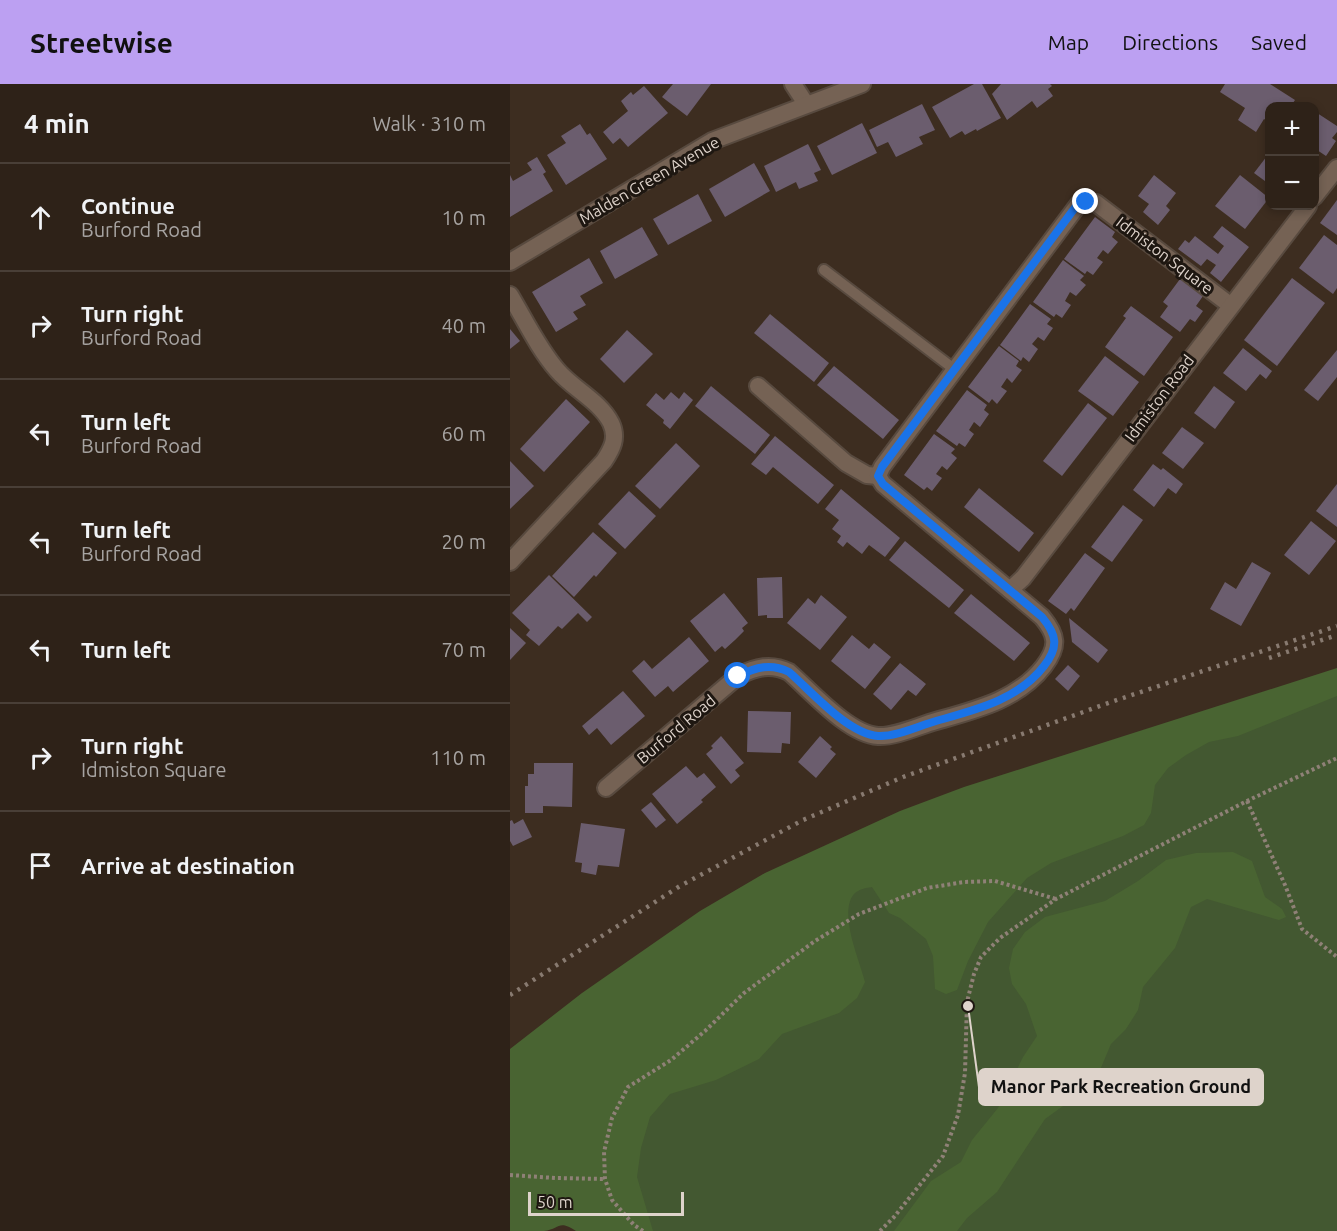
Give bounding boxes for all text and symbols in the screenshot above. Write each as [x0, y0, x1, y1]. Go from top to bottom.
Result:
text: Streetwise [30, 27, 173, 58]
text: Map [1048, 30, 1089, 54]
text: Directions [1122, 30, 1218, 54]
text: Saved [1251, 30, 1307, 54]
map controls [1265, 102, 1319, 210]
button: + [1265, 102, 1319, 156]
text: 4 min [24, 109, 90, 138]
text: Walk · 310 m [373, 112, 486, 135]
street label: Malden Green Avenue [576, 133, 722, 227]
button: − [1265, 156, 1319, 210]
route end [1072, 188, 1098, 214]
text: Continue [81, 193, 175, 218]
icon: ahead [24, 201, 57, 234]
text: 10 m [442, 206, 486, 229]
street label: Idmiston Square [1113, 213, 1217, 297]
text: Burford Road [81, 218, 202, 241]
text: Turn right [81, 301, 183, 326]
icon: right [24, 309, 57, 342]
text: 40 m [442, 314, 486, 337]
text: Burford Road [81, 326, 202, 349]
street label: Idmiston Road [1121, 351, 1197, 445]
text: Turn left [81, 409, 171, 434]
icon: left [24, 417, 57, 450]
text: 60 m [442, 422, 486, 445]
text: Burford Road [81, 434, 202, 457]
text: Turn left [81, 517, 171, 542]
icon: left [24, 525, 57, 558]
text: 20 m [442, 530, 486, 553]
text: Burford Road [81, 542, 202, 565]
icon: left [24, 633, 57, 666]
text: Turn left [81, 637, 171, 662]
text: 70 m [442, 638, 486, 661]
route start [724, 662, 750, 688]
street label: Burford Road [633, 691, 719, 767]
text: Turn right [81, 733, 183, 758]
icon: right [24, 741, 57, 774]
text: 110 m [430, 746, 486, 769]
text: Idmiston Square [81, 758, 227, 781]
icon: arrive [24, 849, 57, 882]
text: Arrive at destination [81, 853, 295, 878]
callout: Manor Park Recreation Ground [979, 1069, 1263, 1105]
text: Manor Park Recreation Ground [991, 1076, 1251, 1096]
scale bar [528, 1189, 684, 1216]
text: 50 m [537, 1193, 573, 1211]

